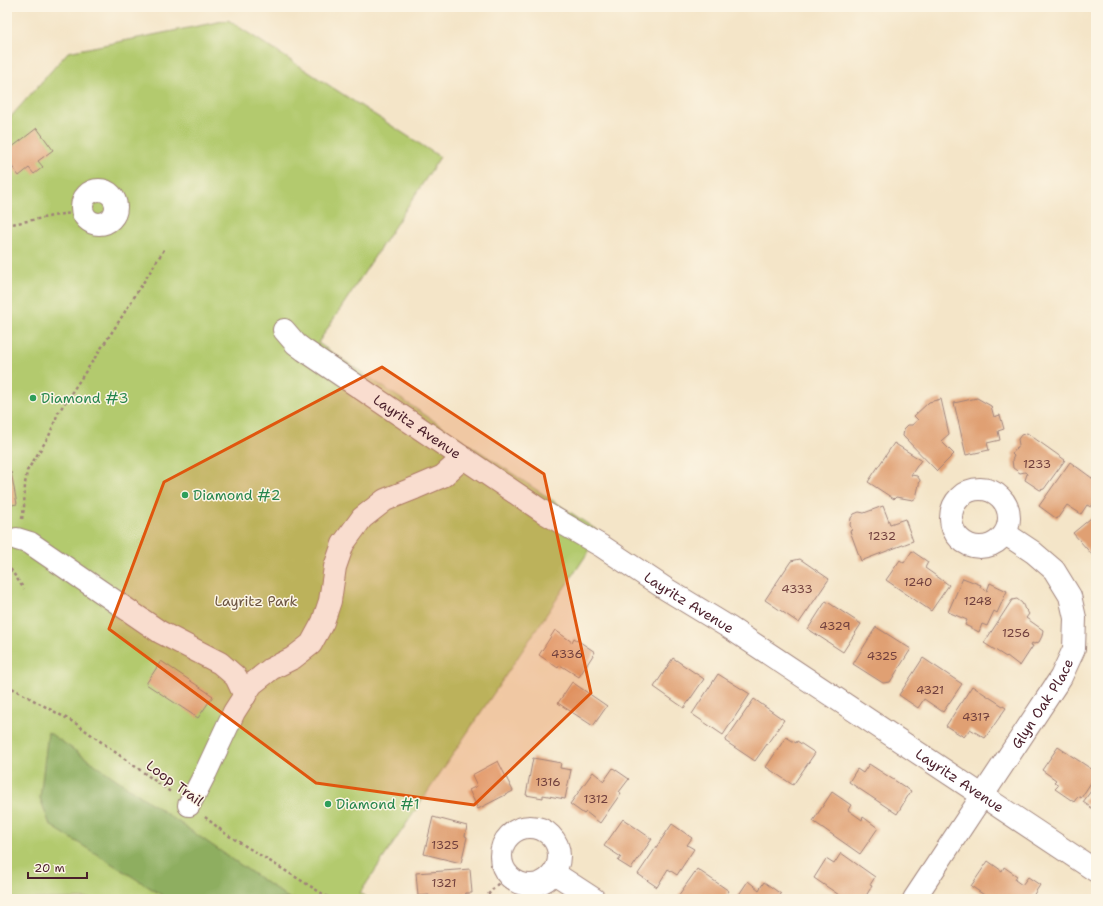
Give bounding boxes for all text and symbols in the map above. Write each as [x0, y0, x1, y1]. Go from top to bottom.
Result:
place label: Diamond #3 [41, 389, 128, 407]
street label: Layritz Avenue [370, 390, 465, 463]
marker: Diamond #3 [28, 393, 38, 403]
house number: 1233 [1023, 456, 1051, 472]
place label: Diamond #2 [193, 486, 280, 504]
marker: Diamond #2 [180, 490, 190, 500]
house number: 1232 [868, 528, 896, 544]
street label: Layritz Avenue [641, 568, 737, 637]
house number: 1240 [904, 574, 932, 590]
house number: 4333 [781, 581, 813, 597]
park label: Layritz Park [214, 592, 298, 610]
house number: 1248 [964, 593, 992, 609]
house number: 4329 [819, 618, 851, 634]
house number: 1256 [1002, 625, 1030, 641]
house number: 4336 [551, 646, 583, 662]
house number: 4325 [867, 648, 897, 664]
street label: Glyn Oak Place [1007, 656, 1077, 752]
house number: 4321 [916, 682, 944, 698]
house number: 4317 [962, 709, 990, 725]
street label: Layritz Avenue [912, 745, 1007, 816]
street label: Loop Trail [143, 756, 208, 810]
house number: 1316 [535, 774, 561, 790]
house number: 1312 [584, 791, 609, 807]
place label: Diamond #1 [336, 795, 420, 813]
marker: Diamond #1 [323, 799, 333, 809]
house number: 1325 [431, 837, 459, 853]
scale bar [28, 854, 87, 880]
text: 20 m [34, 860, 65, 876]
house number: 1321 [432, 875, 456, 891]

